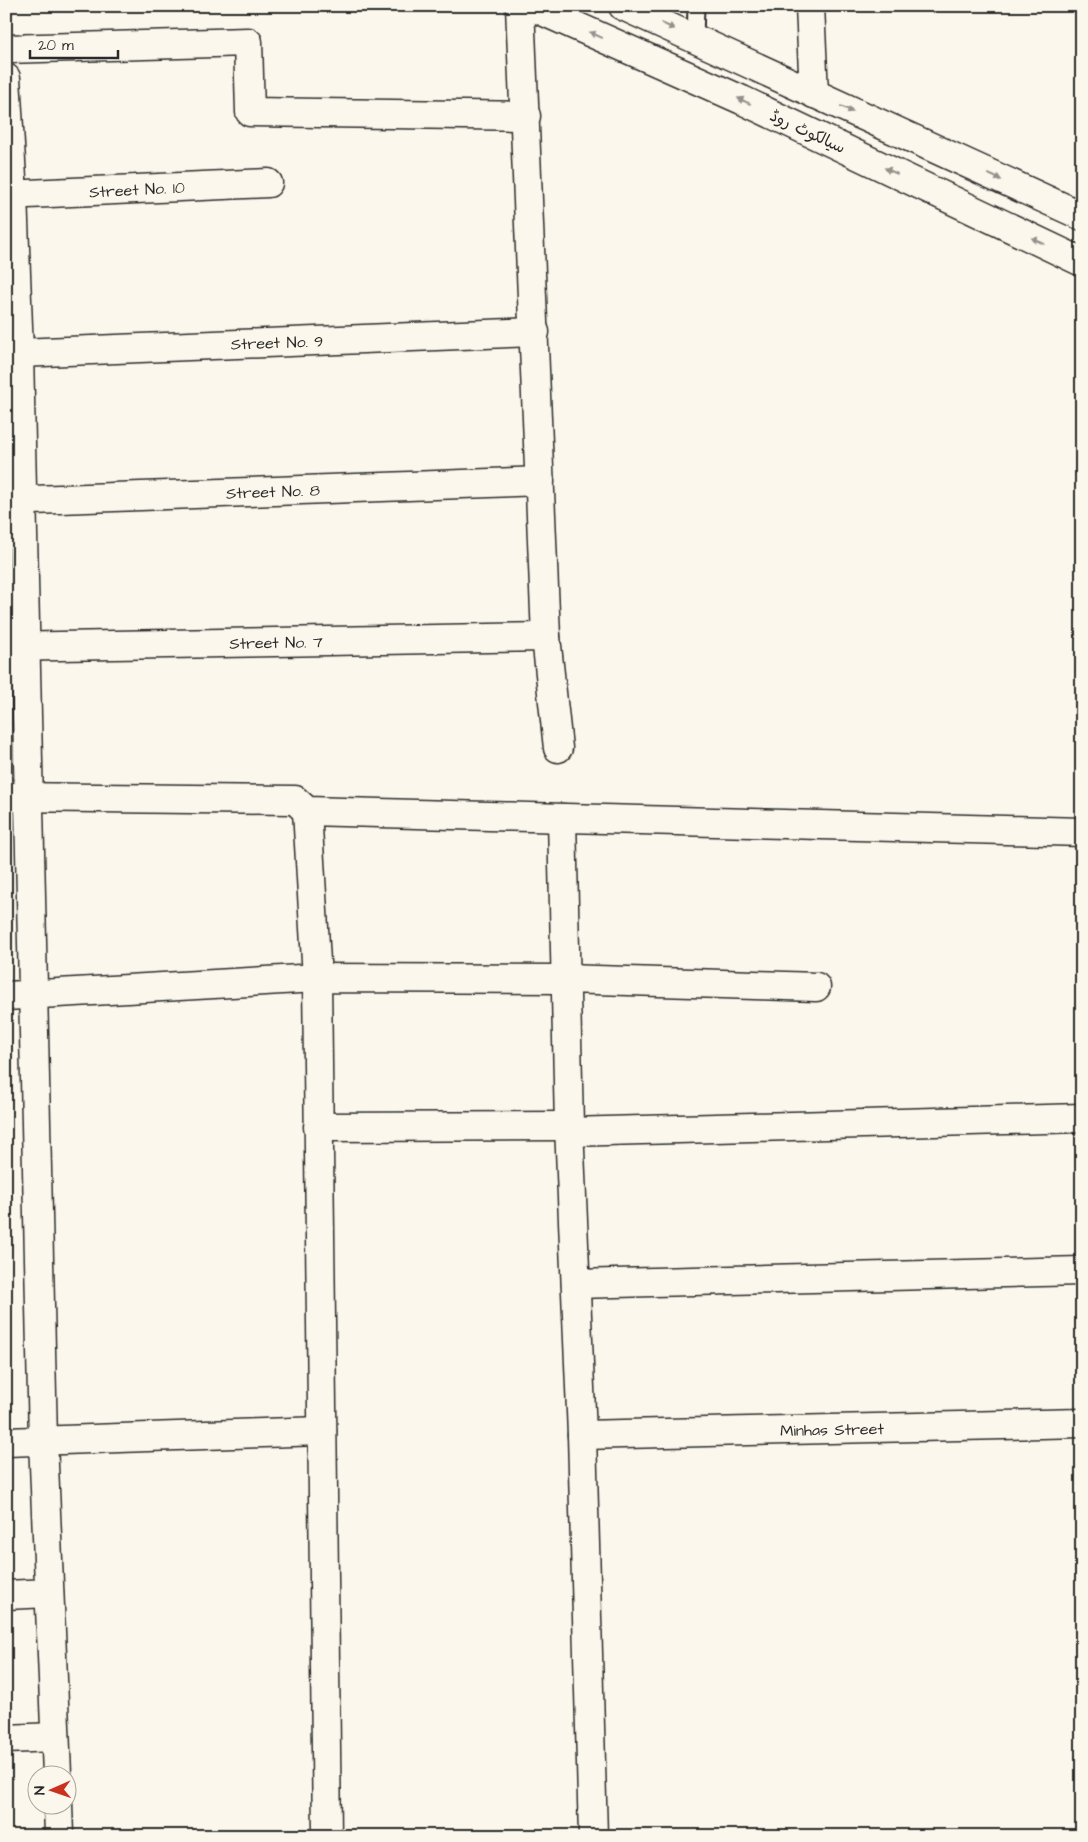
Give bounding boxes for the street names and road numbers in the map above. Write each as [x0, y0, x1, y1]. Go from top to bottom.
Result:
street label: سیالکوٹ روڈ [766, 105, 849, 159]
street label: Street No. 10 [89, 177, 185, 203]
street label: Street No. 9 [230, 330, 324, 356]
street label: Street No. 8 [226, 479, 320, 505]
street label: Street No. 7 [229, 631, 323, 655]
street label: Minhas Street [780, 1418, 884, 1442]

